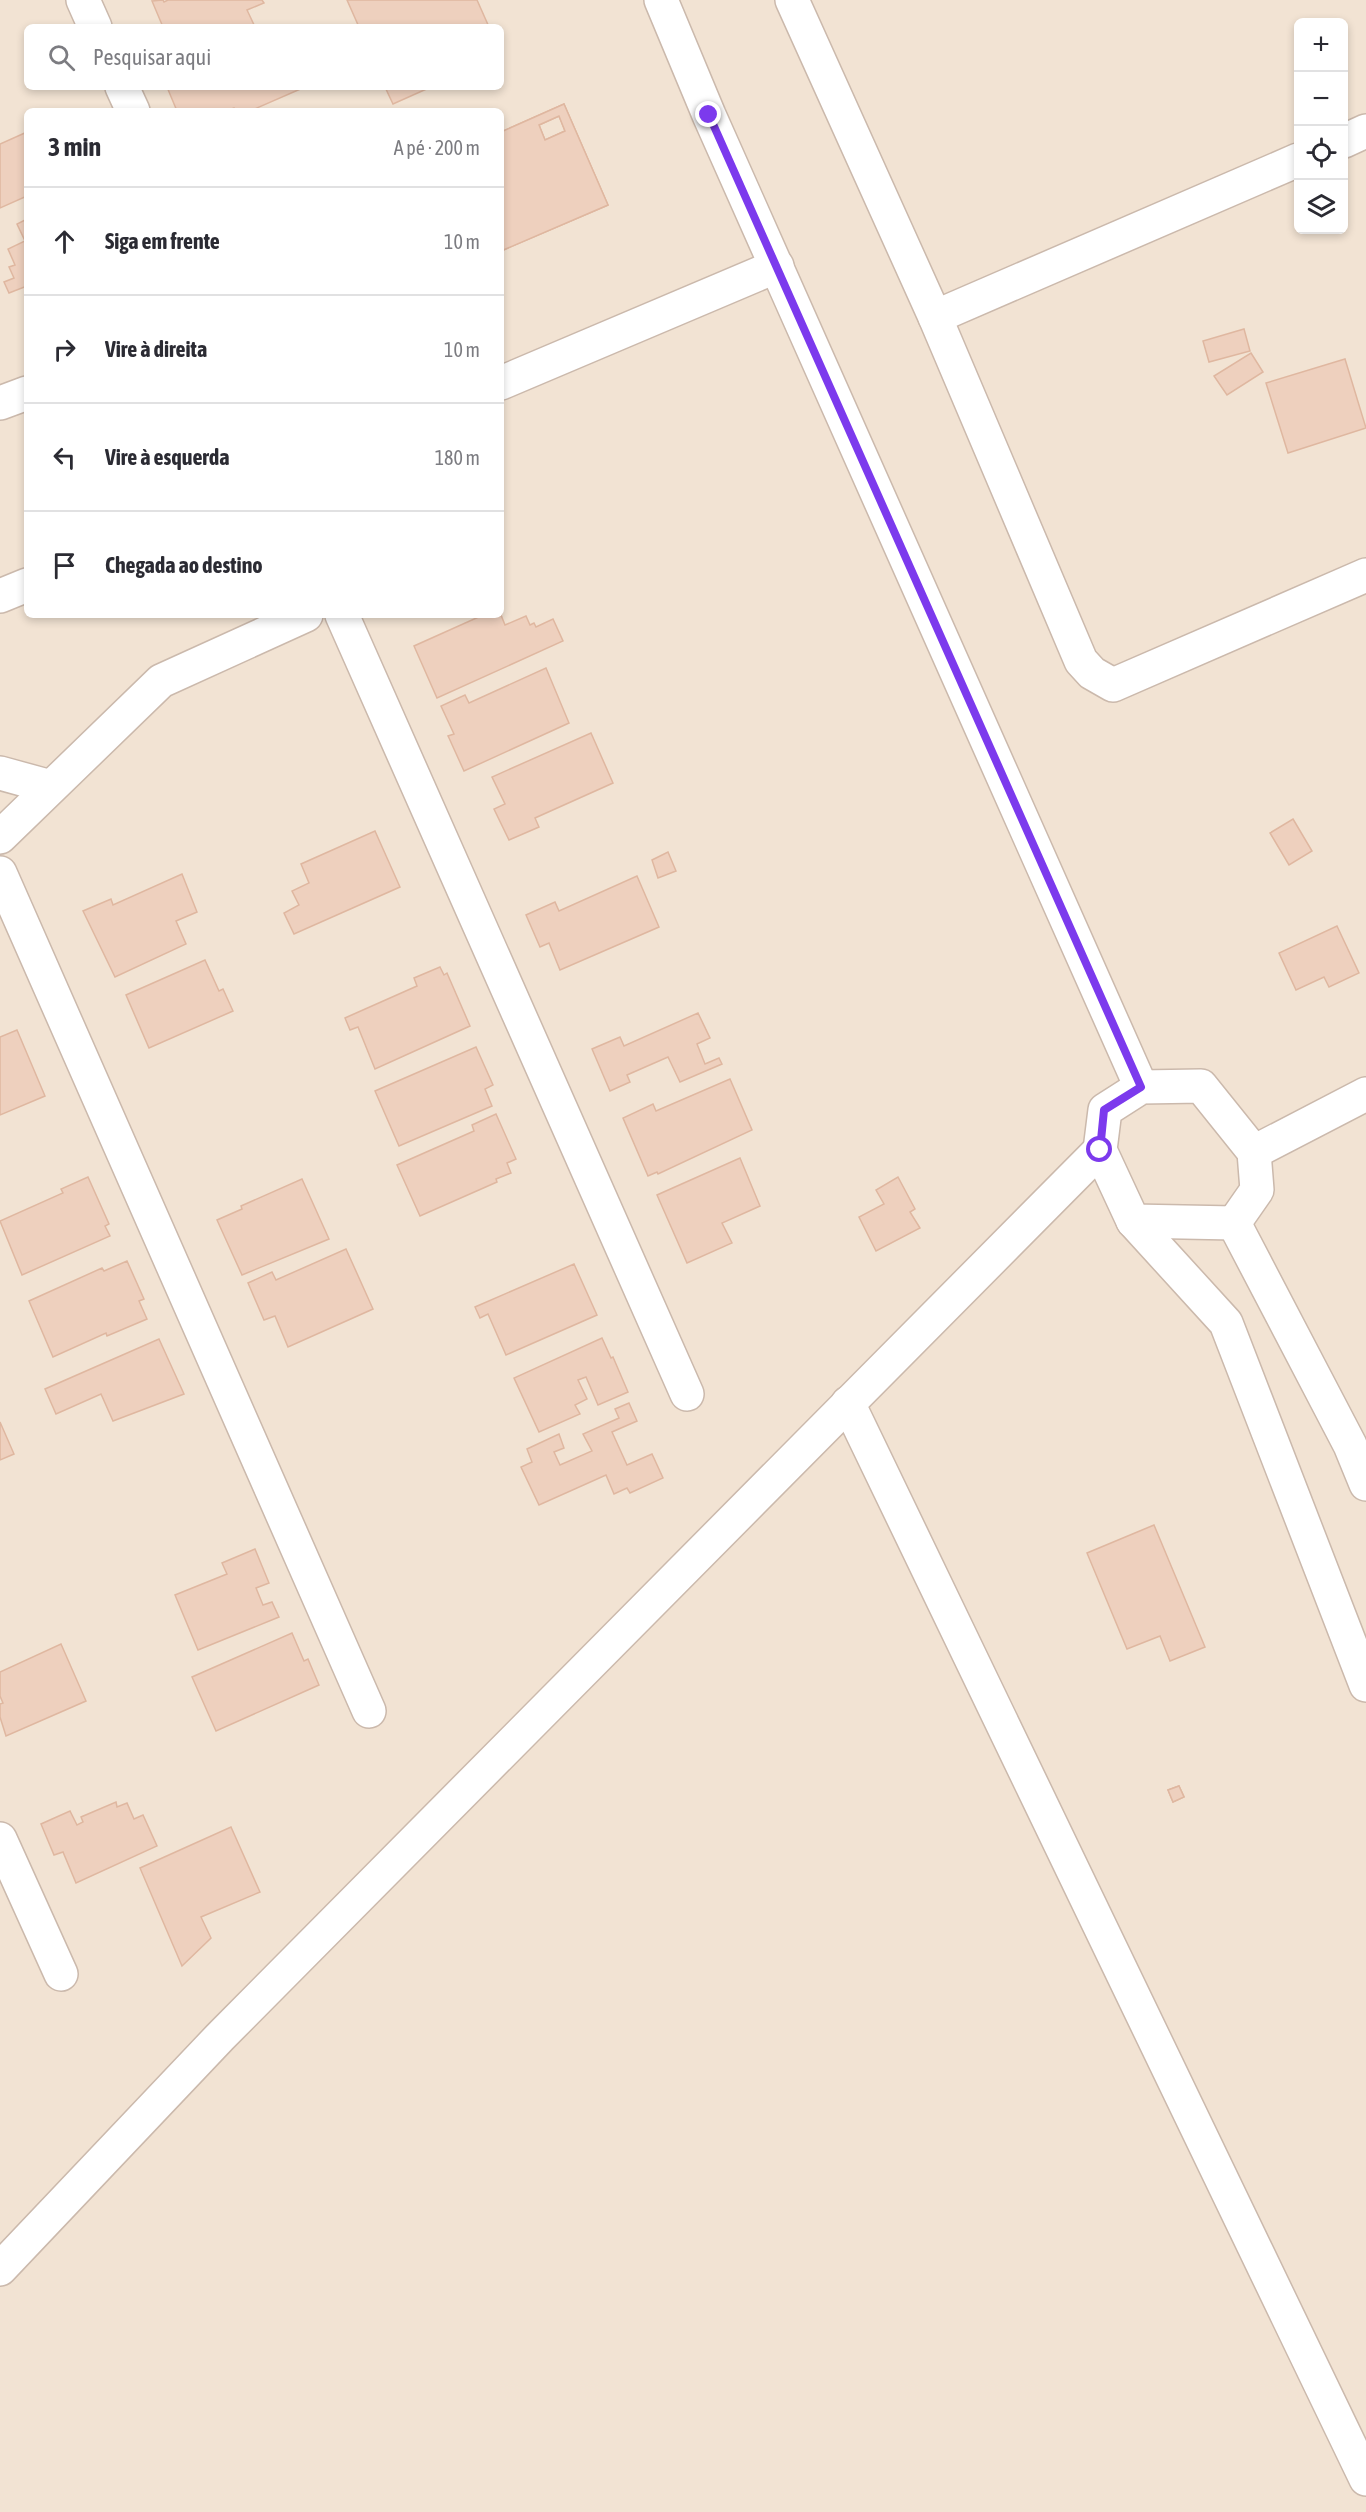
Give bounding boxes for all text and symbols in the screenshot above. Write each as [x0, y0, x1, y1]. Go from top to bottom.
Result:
map controls [1294, 18, 1348, 234]
button: + [1294, 18, 1348, 72]
search box [24, 24, 504, 90]
icon: search [45, 41, 78, 74]
text: Pesquisar aqui [93, 44, 211, 70]
button: − [1294, 72, 1348, 126]
route end [695, 101, 721, 127]
button: locate [1294, 126, 1348, 180]
text: 3 min [48, 132, 101, 162]
text: A pé · 200 m [394, 136, 480, 159]
button: layers [1294, 180, 1348, 234]
icon: ahead [48, 225, 81, 258]
text: Siga em frente [105, 228, 220, 254]
text: 10 m [444, 230, 480, 253]
icon: right [48, 333, 81, 366]
text: Vire à direita [105, 336, 207, 362]
text: 10 m [444, 338, 480, 361]
icon: left [48, 441, 81, 474]
text: Vire à esquerda [105, 444, 230, 470]
text: 180 m [435, 446, 480, 469]
icon: arrive [48, 549, 81, 582]
text: Chegada ao destino [105, 552, 263, 578]
route start [1086, 1136, 1112, 1162]

